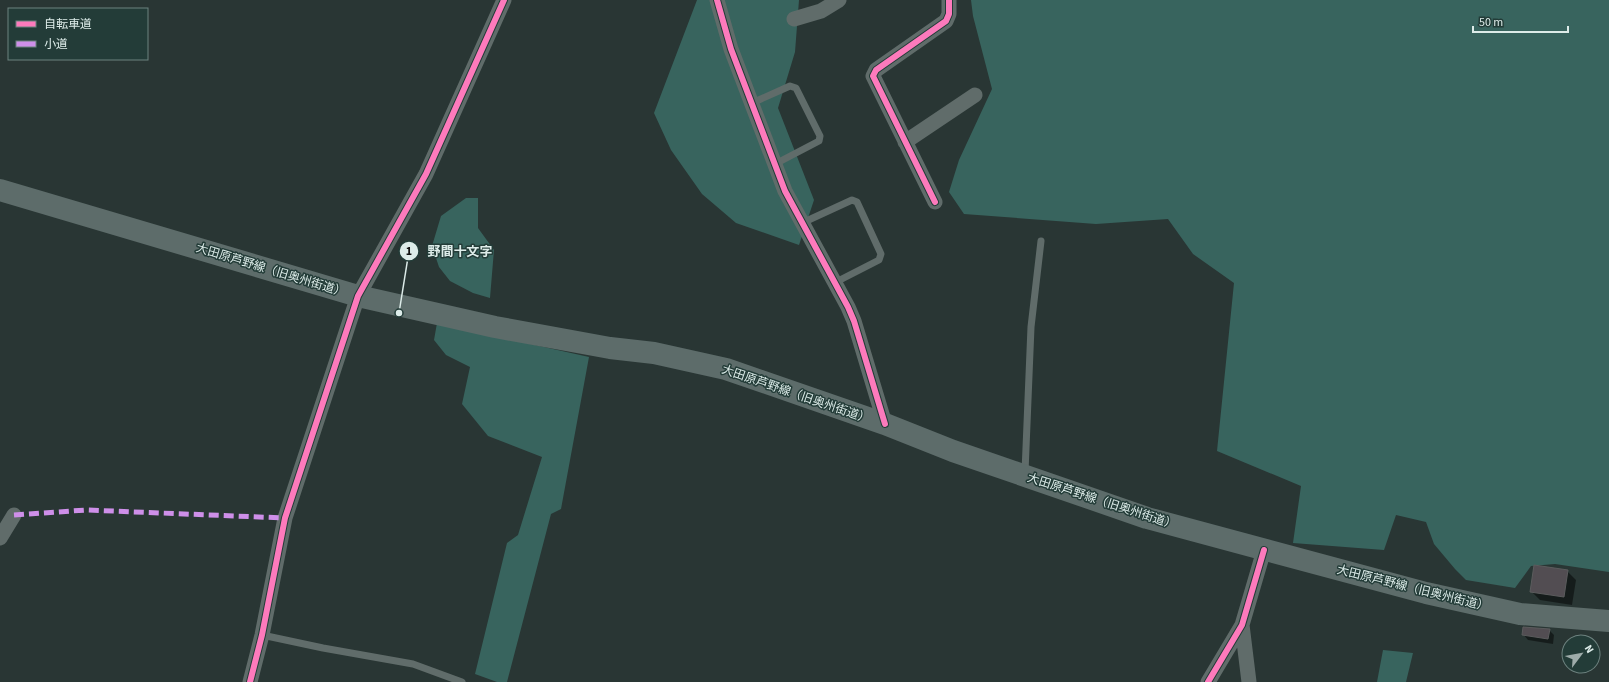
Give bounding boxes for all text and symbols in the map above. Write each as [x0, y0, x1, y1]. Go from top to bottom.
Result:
legend [8, 8, 148, 60]
scale bar [1473, 8, 1568, 34]
text: 50 m [1479, 14, 1503, 31]
text: 自転車道 [44, 16, 92, 33]
text: 小道 [44, 36, 68, 53]
callout: 野間十文字 [399, 239, 500, 264]
street label: 大田原芦野線（旧奥州街道） [194, 240, 348, 301]
text: 1 [406, 243, 412, 260]
text: 野間十文字 [427, 243, 493, 261]
street label: 大田原芦野線（旧奥州街道） [719, 361, 872, 428]
street label: 大田原芦野線（旧奥州街道） [1025, 469, 1179, 534]
street label: 大田原芦野線（旧奥州街道） [1335, 561, 1491, 616]
north arrow [1561, 634, 1601, 674]
text: N [1581, 642, 1597, 656]

